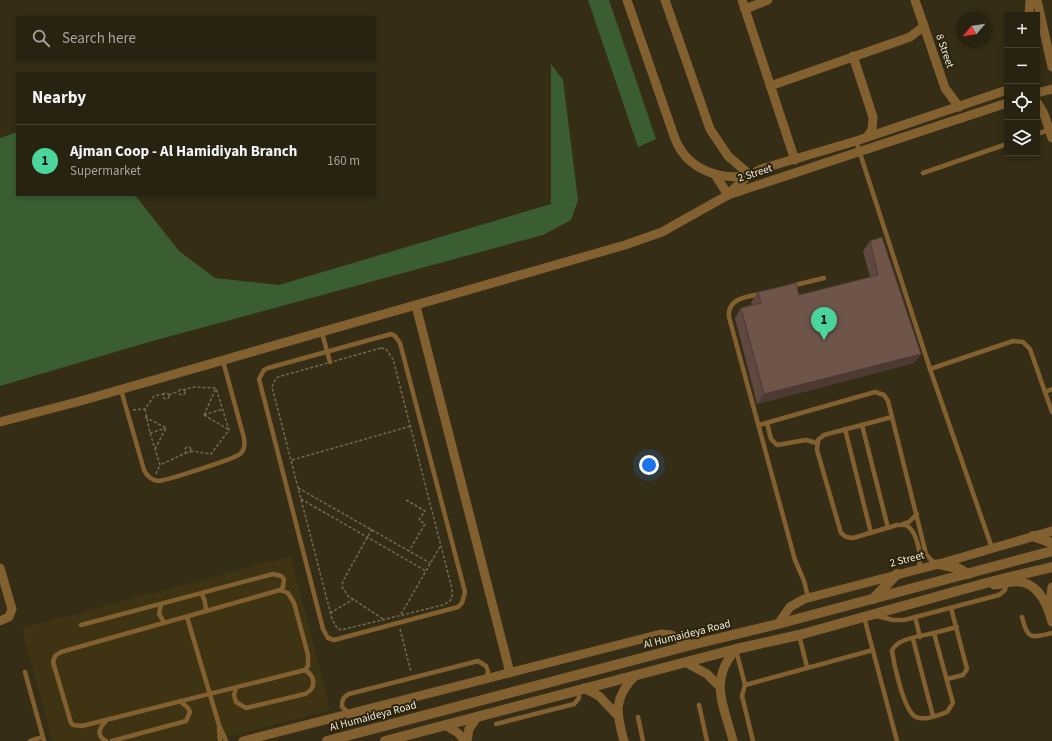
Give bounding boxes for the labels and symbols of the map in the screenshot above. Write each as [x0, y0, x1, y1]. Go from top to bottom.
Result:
north arrow [956, 12, 992, 48]
street label: 8 Street [932, 32, 958, 70]
street label: 2 Street [736, 160, 774, 186]
pin: 1 [811, 307, 837, 340]
your location [639, 455, 659, 475]
street label: 2 Street [888, 547, 926, 571]
street label: Al Humaideya Road [642, 616, 732, 652]
street label: Al Humaideya Road [328, 697, 418, 735]

